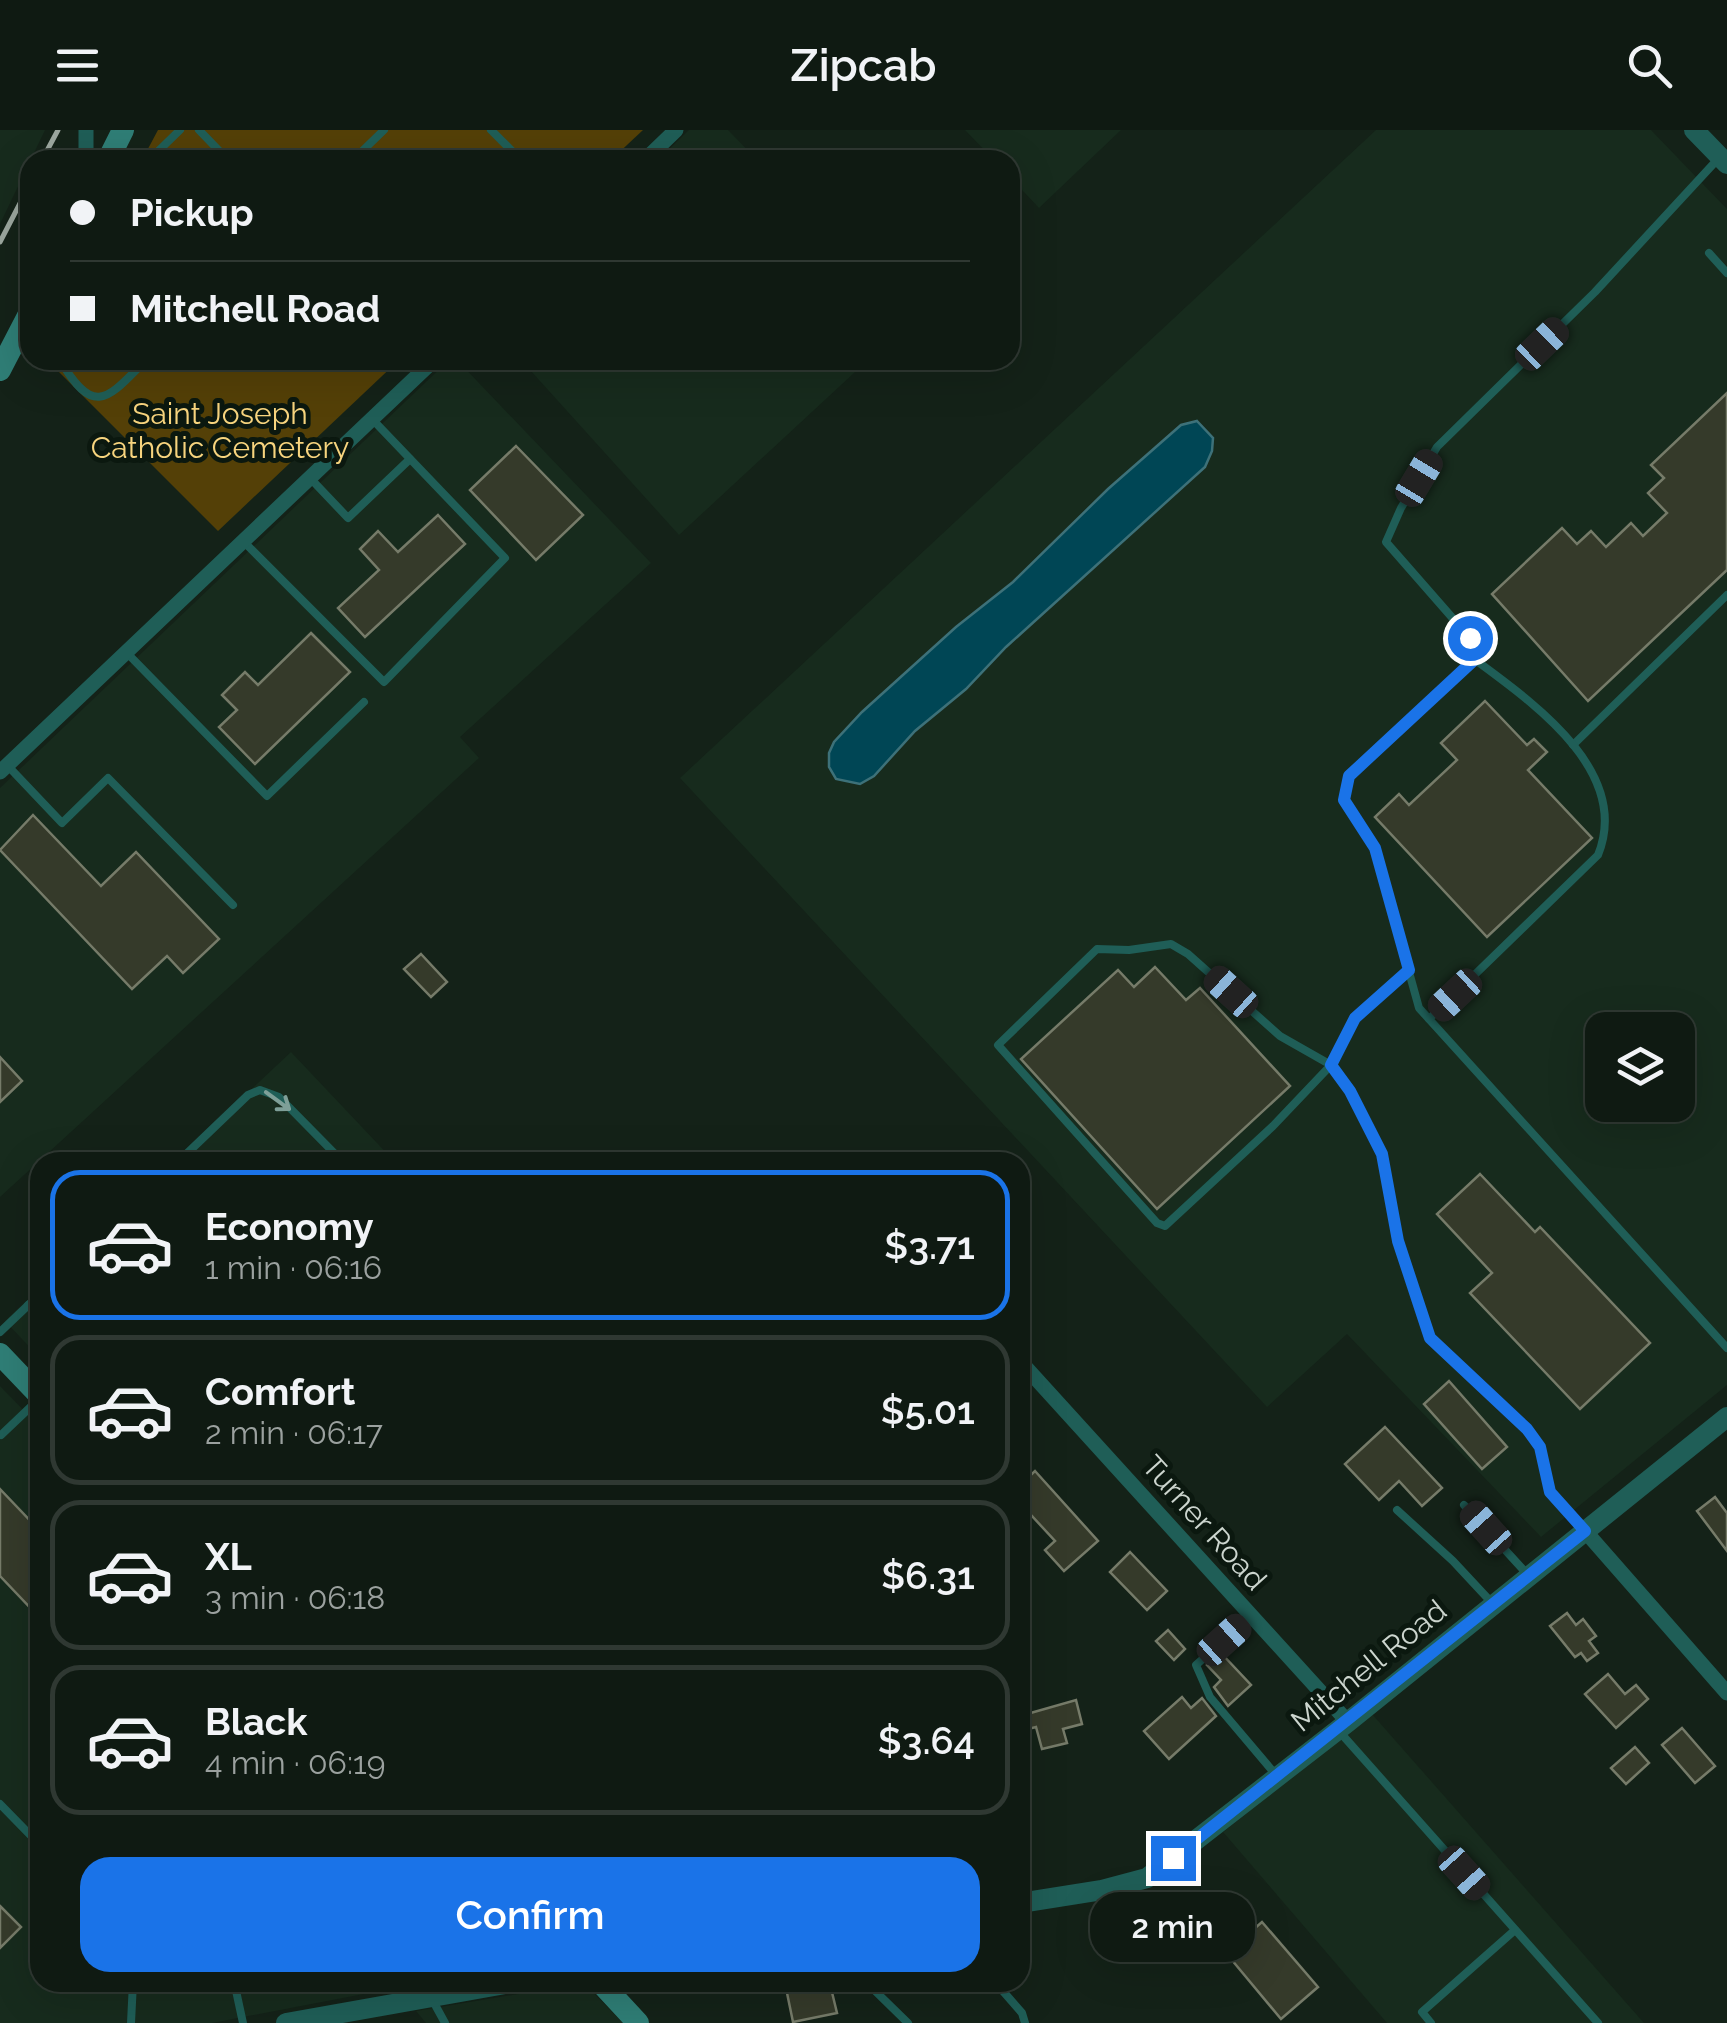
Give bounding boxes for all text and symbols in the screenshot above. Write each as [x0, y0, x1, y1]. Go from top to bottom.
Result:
icon: menu [50, 38, 105, 93]
icon: search [1622, 38, 1677, 93]
text: Zipcab [790, 39, 937, 92]
text: Pickup [130, 190, 254, 235]
text: Mitchell Road [130, 286, 380, 331]
car [1510, 312, 1574, 376]
park label: Saint Joseph Catholic Cemetery [91, 396, 349, 465]
car [1391, 445, 1447, 511]
route start [1448, 616, 1493, 661]
car [1199, 961, 1263, 1023]
car [1423, 964, 1487, 1026]
map controls [1585, 1012, 1695, 1122]
button: layers [1585, 1012, 1695, 1122]
one-way arrow [264, 1090, 291, 1111]
icon: car [85, 1200, 175, 1290]
text: Economy [205, 1204, 374, 1249]
text: $3.71 [884, 1223, 975, 1268]
text: 1 min · 06:16 [205, 1249, 382, 1286]
icon: car [85, 1365, 175, 1455]
text: Comfort [205, 1369, 355, 1414]
text: $5.01 [881, 1388, 975, 1433]
text: 2 min · 06:17 [205, 1414, 383, 1451]
street label: Turner Road [1135, 1448, 1274, 1597]
car [1455, 1496, 1517, 1560]
icon: car [85, 1530, 175, 1620]
text: XL [205, 1534, 252, 1579]
text: $6.31 [881, 1553, 975, 1598]
text: 3 min · 06:18 [205, 1579, 385, 1616]
street label: Mitchell Road [1284, 1592, 1453, 1739]
car [1192, 1609, 1256, 1671]
icon: car [85, 1695, 175, 1785]
text: Black [205, 1699, 307, 1744]
text: $3.64 [878, 1718, 975, 1763]
text: 4 min · 06:19 [205, 1744, 385, 1781]
route end [1151, 1836, 1196, 1881]
car [1433, 1841, 1495, 1905]
button: Confirm [80, 1857, 980, 1972]
callout: 2 min [1090, 1893, 1256, 1963]
text: 2 min [1132, 1908, 1213, 1945]

